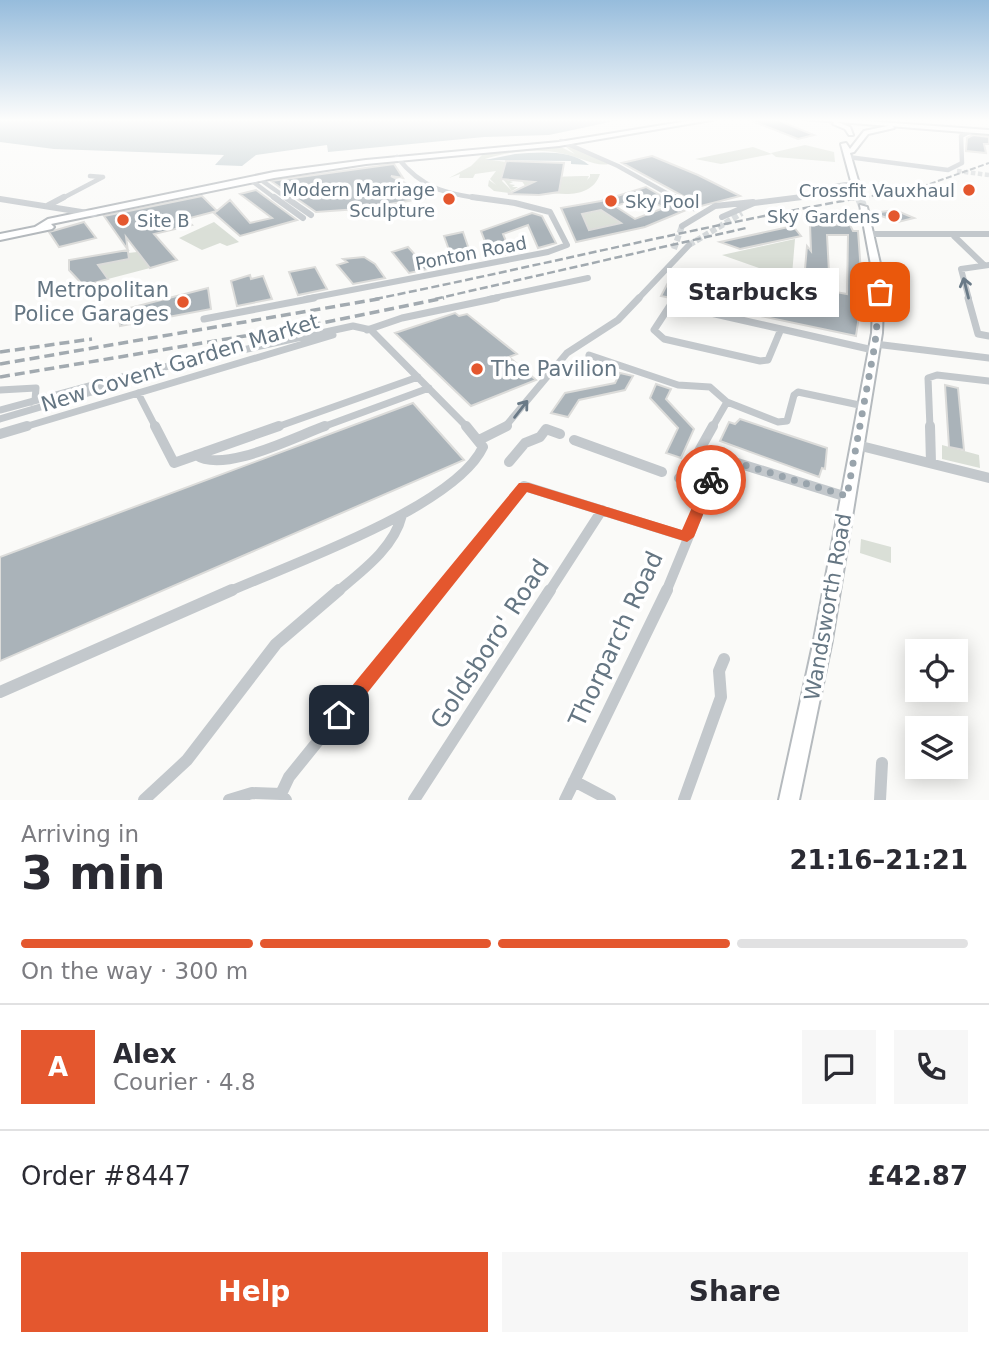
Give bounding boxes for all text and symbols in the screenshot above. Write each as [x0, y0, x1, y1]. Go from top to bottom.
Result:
place label: Modern Marriage Sculpture [282, 179, 435, 221]
place label: Crossfit Vauxhaul [799, 180, 955, 201]
marker: Crossfit Vauxhaul [961, 182, 977, 198]
marker: Modern Marriage Sculpture [441, 191, 457, 207]
place label: Sky Pool [625, 191, 700, 212]
marker: Sky Pool [603, 193, 619, 209]
place label: Sky Gardens [767, 206, 880, 227]
marker: Sky Gardens [886, 208, 902, 224]
place label: Site B [137, 210, 190, 231]
marker: Site B [115, 212, 131, 228]
street label: Ponton Road [414, 232, 528, 274]
pin [850, 262, 910, 322]
callout: Starbucks [666, 268, 838, 316]
icon: bag [861, 273, 899, 311]
one-way arrow [959, 277, 972, 300]
place label: Metropolitan Police Garages [14, 278, 169, 326]
text: Starbucks [688, 279, 818, 305]
marker: Metropolitan Police Garages [175, 294, 191, 310]
street label: New Covent Garden Market [38, 309, 322, 417]
place label: The Pavilion [490, 357, 617, 381]
marker: The Pavilion [469, 361, 485, 377]
one-way arrow [514, 400, 529, 419]
courier [676, 445, 746, 515]
icon: bike [692, 461, 730, 499]
street label: Wandsworth Road [800, 512, 856, 702]
street label: Thorparch Road [563, 547, 669, 732]
street label: Goldsboro' Road [425, 554, 555, 734]
map controls [905, 639, 968, 779]
button: locate [905, 639, 968, 702]
pin [309, 685, 369, 745]
icon: home [320, 696, 358, 734]
button: layers [905, 716, 968, 779]
text: Arriving in [21, 821, 139, 847]
text: 21:16–21:21 [789, 845, 968, 875]
text: 3 min [21, 846, 165, 900]
text: On the way · 300 m [21, 958, 248, 984]
button: chat [802, 1030, 876, 1104]
button: phone [894, 1030, 968, 1104]
text: Alex [113, 1039, 176, 1069]
text: A [48, 1052, 68, 1082]
text: Courier · 4.8 [113, 1069, 256, 1095]
text: Order #8447 [21, 1161, 191, 1191]
text: £42.87 [868, 1161, 968, 1191]
button: Help [21, 1252, 488, 1332]
button: Share [502, 1252, 968, 1332]

